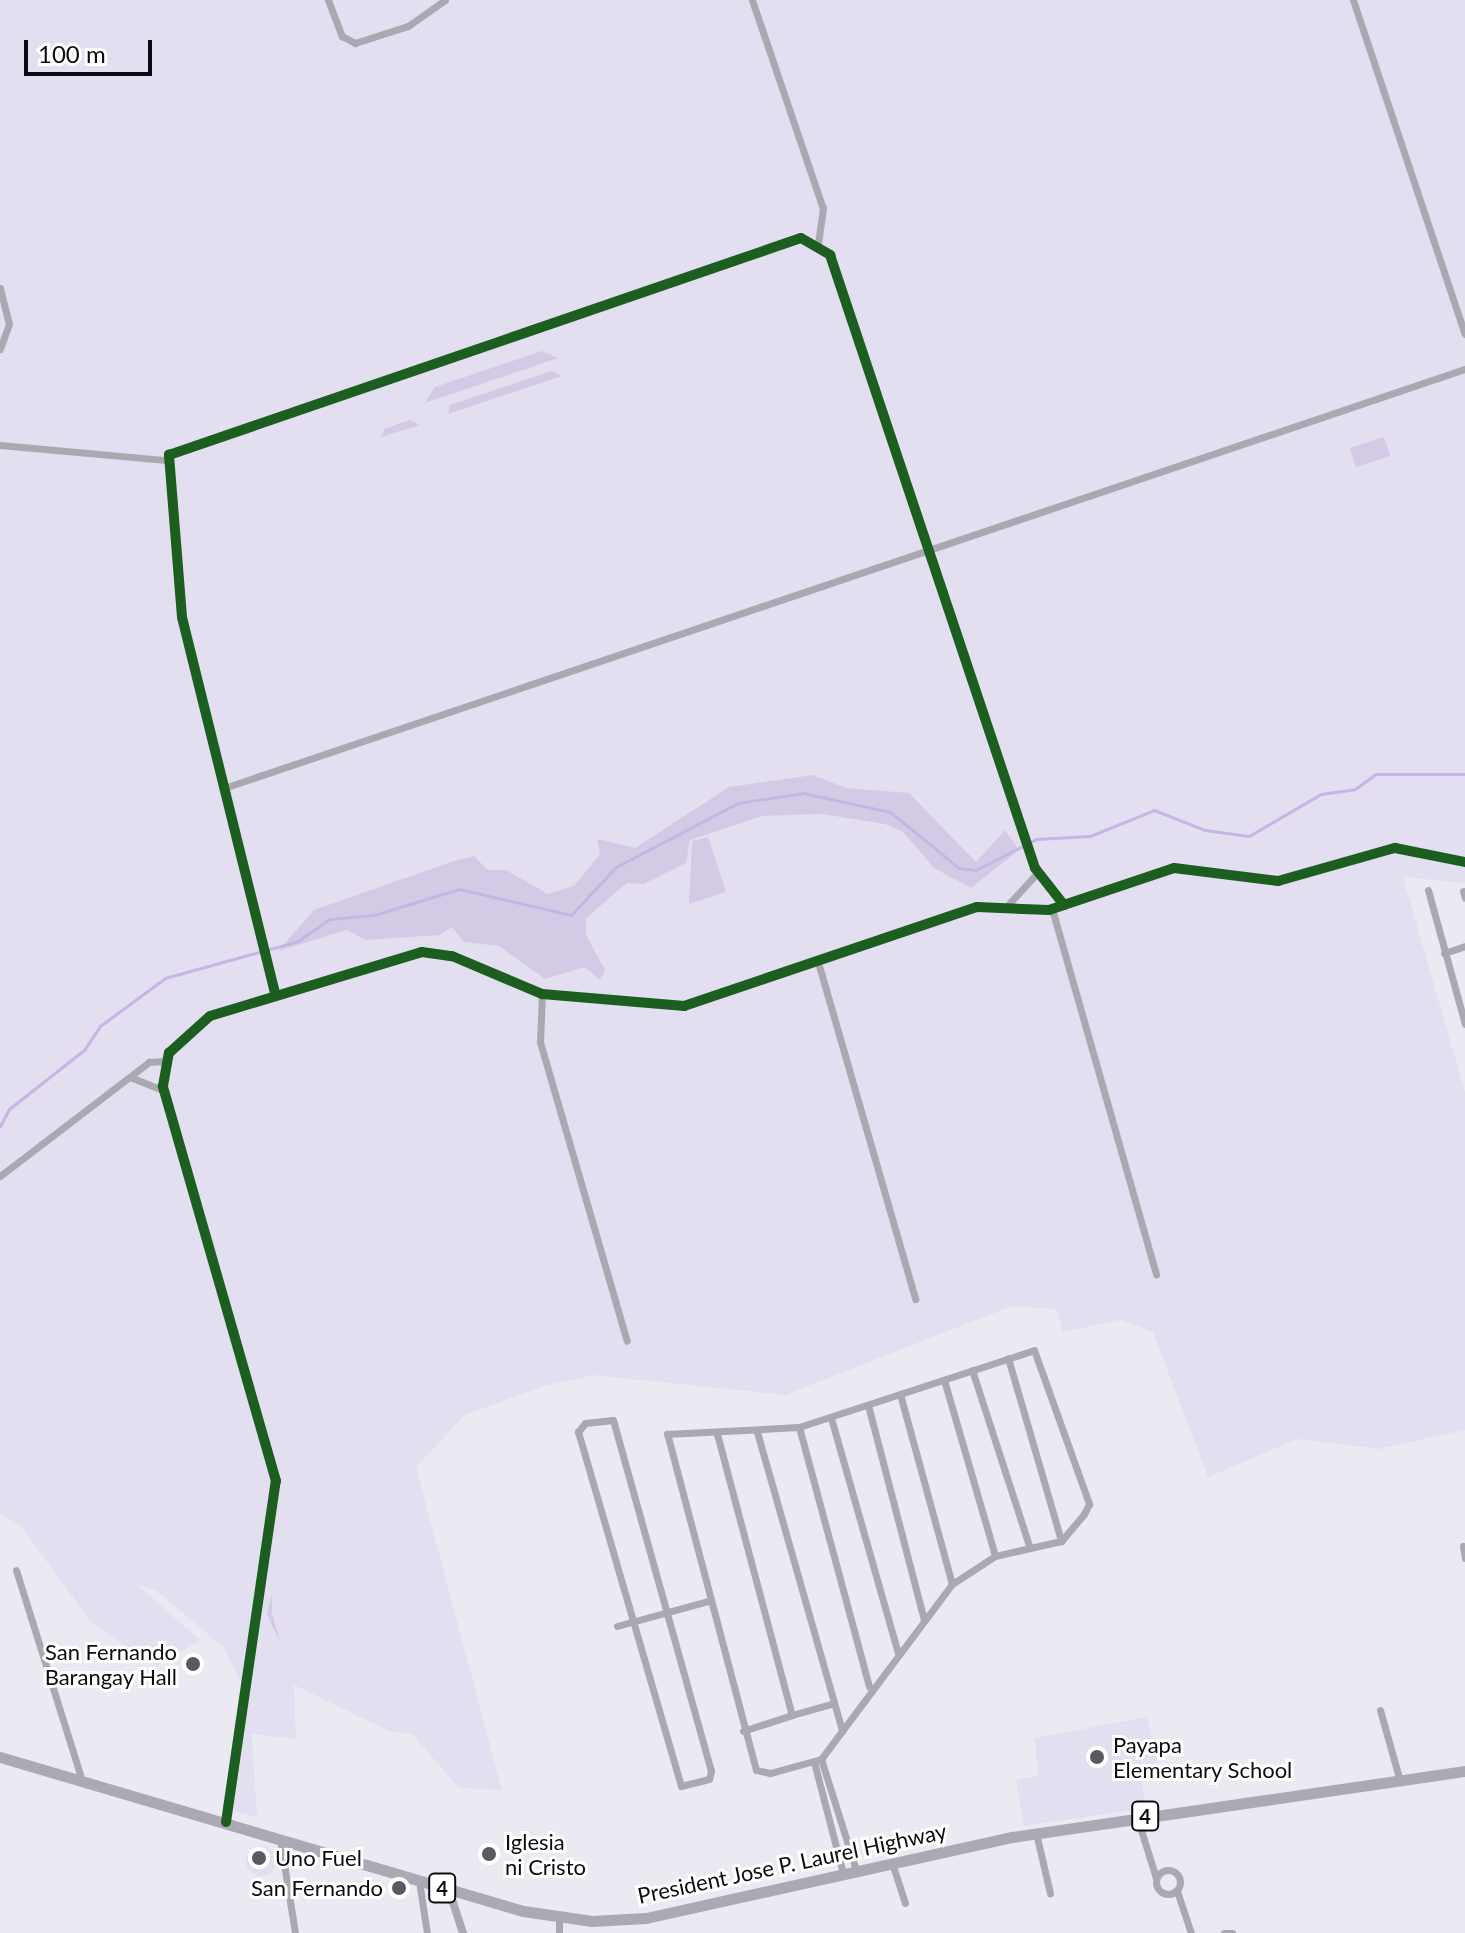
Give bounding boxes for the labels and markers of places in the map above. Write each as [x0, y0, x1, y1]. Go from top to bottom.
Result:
place label: San Fernando Barangay Hall [44, 1638, 177, 1690]
marker: San Fernando Barangay Hall [184, 1655, 202, 1673]
place label: Payapa Elementary School [1113, 1731, 1293, 1782]
marker: Payapa Elementary School [1088, 1748, 1106, 1766]
place label: Iglesia ni Cristo [505, 1828, 586, 1880]
place label: Uno Fuel [275, 1845, 362, 1871]
marker: Iglesia ni Cristo [480, 1845, 498, 1863]
marker: Uno Fuel [250, 1849, 268, 1867]
place label: San Fernando [251, 1875, 383, 1901]
marker: San Fernando [390, 1879, 408, 1897]

